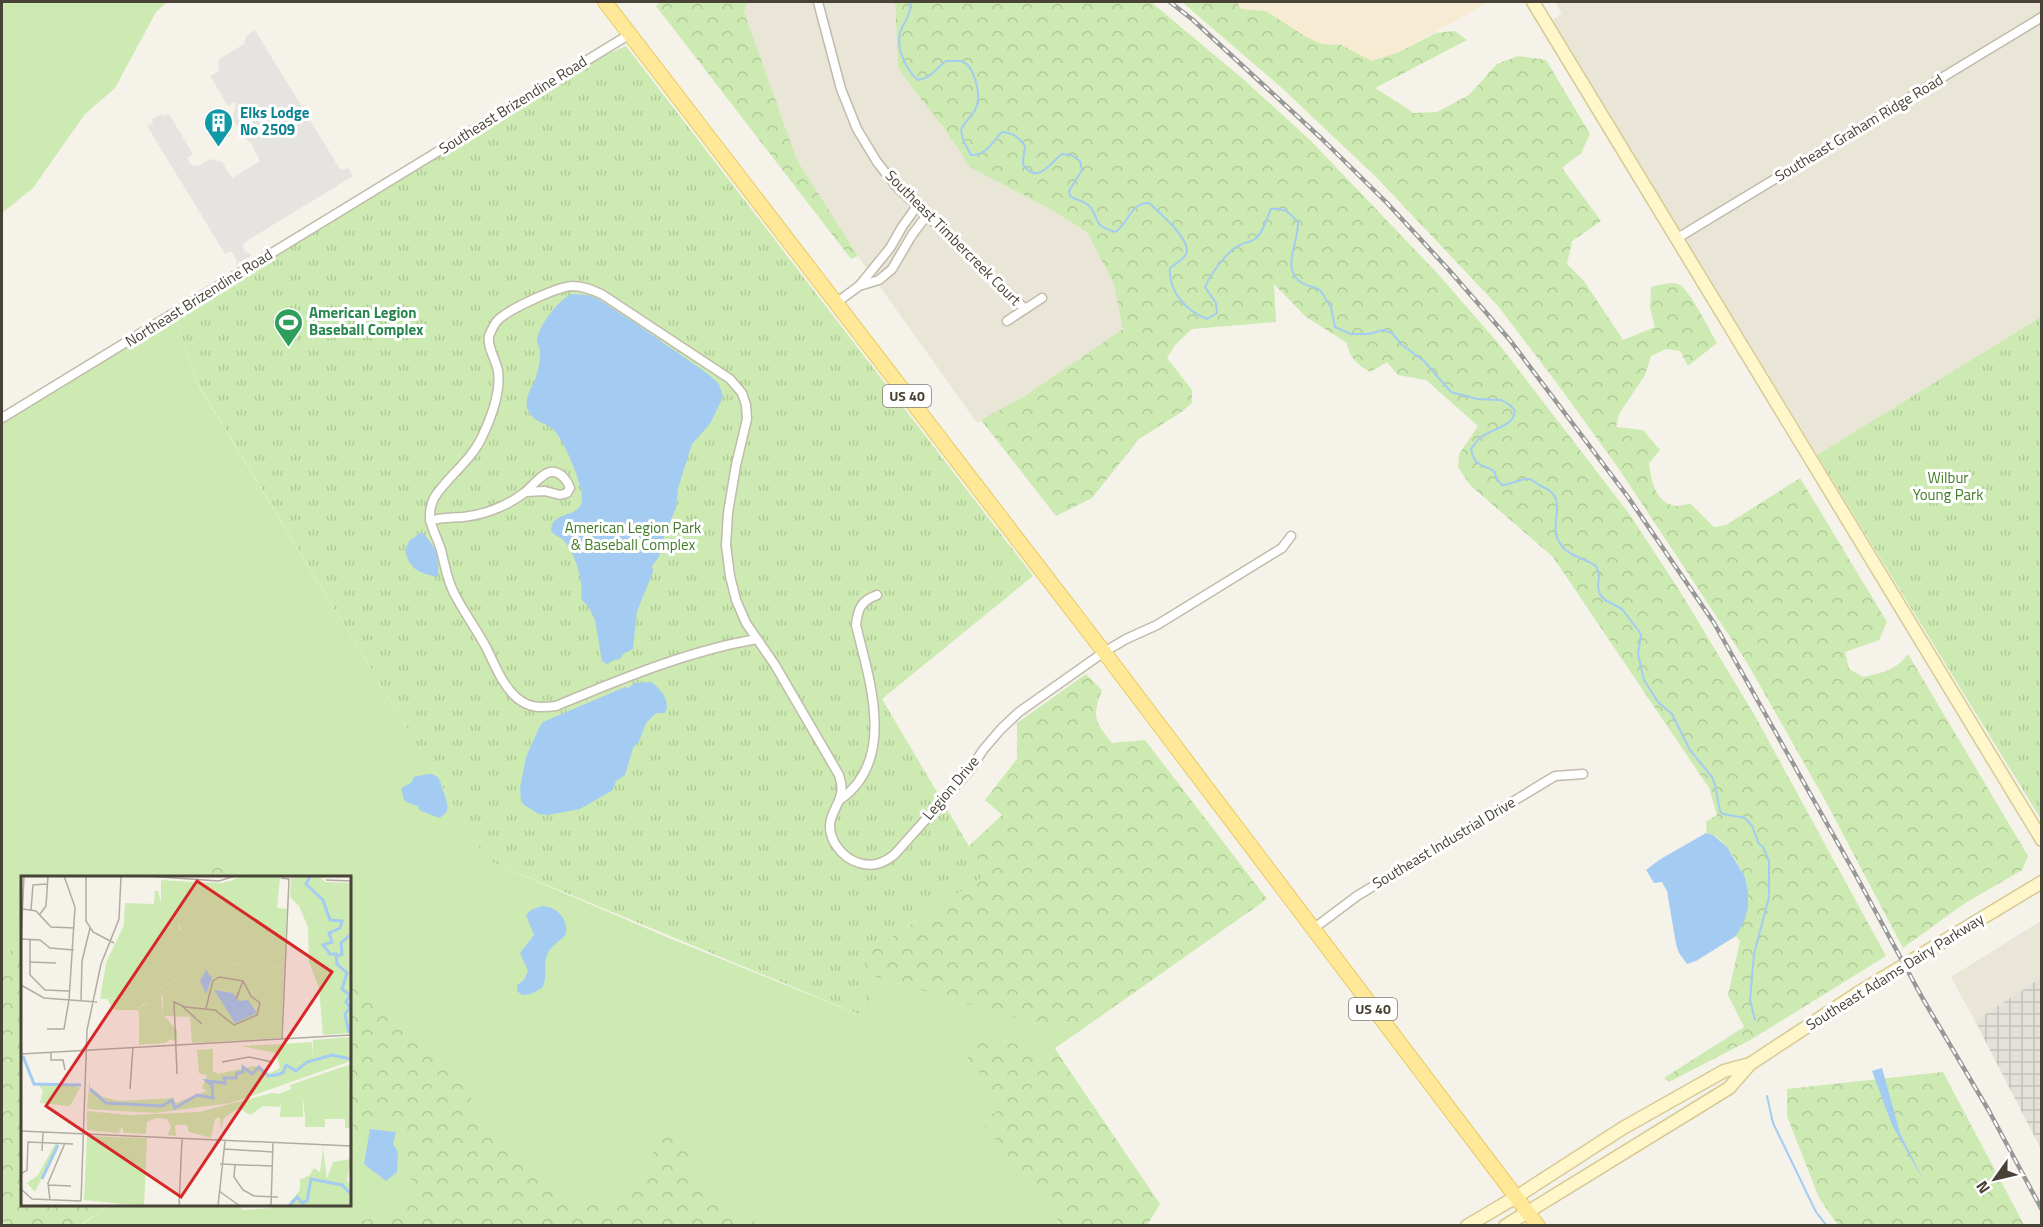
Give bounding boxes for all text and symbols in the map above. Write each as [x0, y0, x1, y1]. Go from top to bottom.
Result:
street label: Southeast Brizendine Road [434, 50, 591, 160]
street label: Southeast Graham Ridge Road [1770, 68, 1947, 187]
place label: Elks Lodge No 2509 [240, 101, 310, 141]
building icon: Elks Lodge No 2509 [203, 106, 235, 148]
street label: Southeast Timbercreek Court [880, 165, 1027, 311]
street label: Northeast Brizendine Road [121, 243, 277, 352]
place label: American Legion Baseball Complex [309, 301, 423, 341]
sports icon: American Legion Baseball Complex [272, 306, 304, 348]
road number: US 40 [883, 385, 931, 407]
park label: Wilbur Young Park [1913, 466, 1983, 506]
park label: American Legion Park & Baseball Complex [565, 516, 701, 556]
street label: Legion Drive [917, 751, 984, 825]
street label: Southeast Industrial Drive [1368, 791, 1520, 895]
inset map [21, 876, 351, 1206]
street label: Southeast Adams Dairy Parkway [1801, 907, 1988, 1036]
road number: US 40 [1349, 998, 1397, 1020]
north arrow [1965, 1149, 2025, 1209]
text: N [1970, 1176, 1996, 1199]

